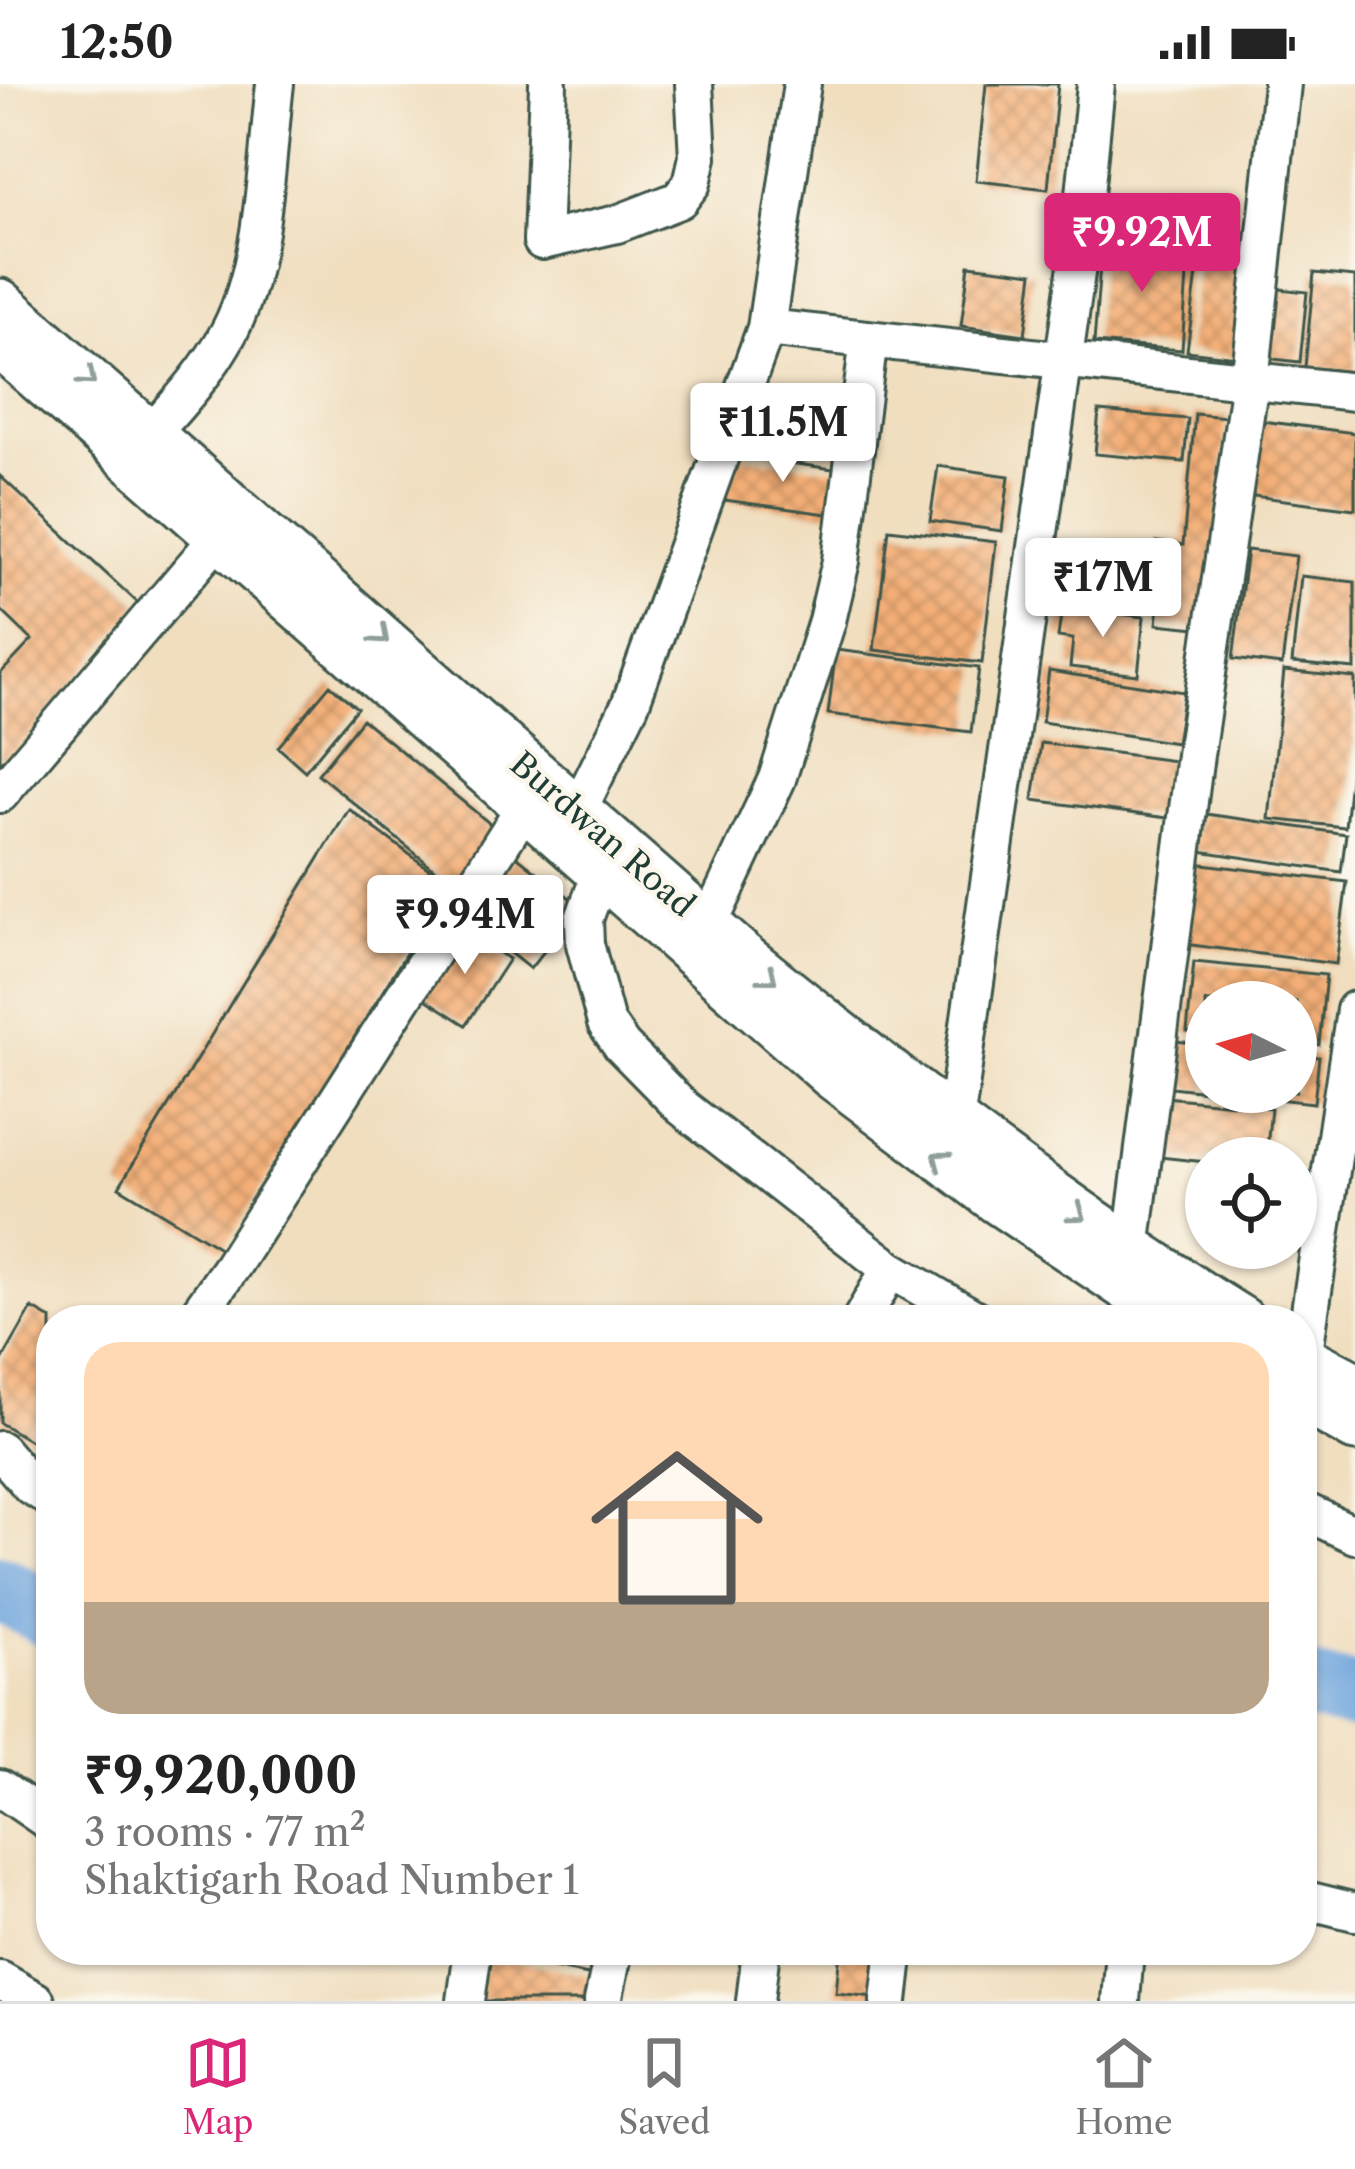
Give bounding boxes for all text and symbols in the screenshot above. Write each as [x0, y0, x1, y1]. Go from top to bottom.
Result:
text: 12:50 [60, 14, 174, 70]
pin: ₹9.92M [1044, 193, 1240, 295]
text: ₹9.92M [1071, 208, 1213, 256]
one-way arrow [74, 364, 96, 386]
pin: ₹11.5M [685, 383, 881, 485]
text: ₹11.5M [717, 398, 849, 446]
pin: ₹17M [1032, 538, 1174, 640]
text: ₹17M [1052, 553, 1154, 601]
one-way arrow [367, 622, 388, 644]
street label: Burdwan Road [502, 743, 703, 926]
pin: ₹9.94M [367, 875, 563, 977]
text: ₹9.94M [394, 890, 536, 938]
one-way arrow [755, 962, 777, 984]
north arrow [1185, 981, 1317, 1113]
map controls [1185, 981, 1317, 1269]
button: locate [1185, 1137, 1317, 1269]
one-way arrow [932, 1151, 953, 1173]
one-way arrow [1065, 1199, 1086, 1221]
icon: home [569, 1420, 785, 1636]
text: ₹9,920,000 [84, 1744, 358, 1806]
text: 3 rooms · 77 m² [84, 1808, 366, 1856]
text: Shaktigarh Road Number 1 [84, 1856, 579, 1904]
tab: Map [183, 2030, 253, 2143]
tab: Saved [619, 2030, 710, 2143]
tab: Home [1075, 2030, 1172, 2143]

